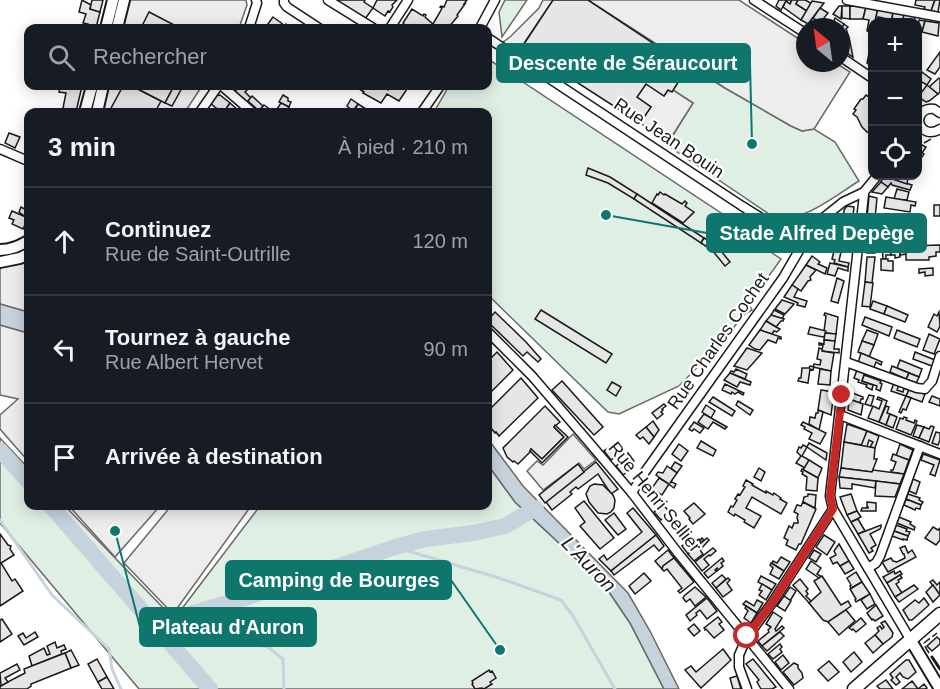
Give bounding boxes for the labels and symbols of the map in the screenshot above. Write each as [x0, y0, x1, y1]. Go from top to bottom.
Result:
north arrow [796, 18, 850, 72]
callout: Descente de Séraucourt [497, 44, 750, 82]
text: Descente de Séraucourt [509, 52, 738, 74]
street label: Rue Jean Bouin [610, 94, 728, 182]
callout: Stade Alfred Depège [707, 214, 926, 252]
text: Stade Alfred Depège [720, 222, 914, 244]
street label: Rue Charles Cochet [663, 269, 773, 413]
route end [828, 381, 854, 407]
street label: Rue Henri Sellier [604, 438, 706, 556]
water label: L'Auron [557, 532, 621, 596]
callout: Camping de Bourges [226, 561, 451, 599]
text: Camping de Bourges [238, 569, 440, 591]
callout: Plateau d'Auron [140, 608, 316, 646]
text: Plateau d'Auron [152, 616, 304, 638]
route start [733, 622, 759, 648]

